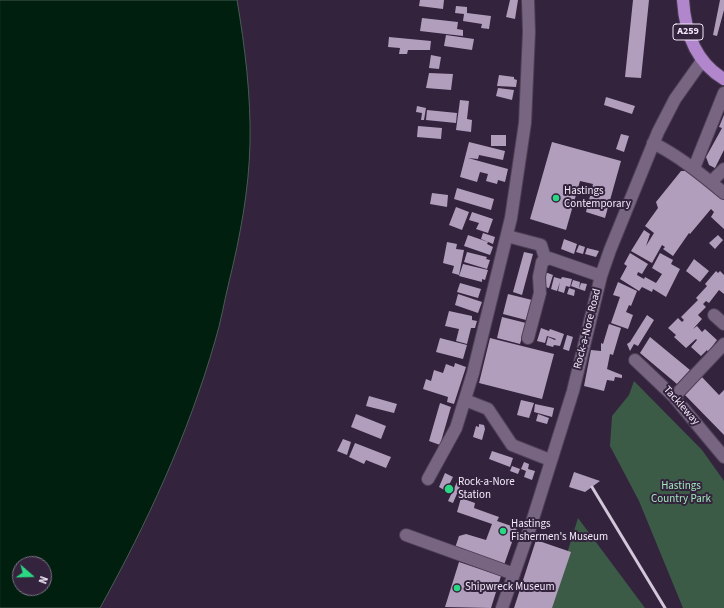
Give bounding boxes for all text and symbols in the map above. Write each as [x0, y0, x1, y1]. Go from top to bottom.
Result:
road number: A259 [673, 24, 703, 40]
place label: Hastings Contemporary [564, 185, 631, 211]
marker: Hastings Contemporary [551, 193, 561, 203]
street label: Rock-a-Nore Road [572, 287, 604, 371]
street label: Tackleway [660, 384, 702, 428]
place label: Rock-a-Nore Station [458, 476, 515, 502]
park label: Hastings Country Park [651, 480, 711, 506]
marker: Rock-a-Nore Station [443, 483, 455, 495]
place label: Hastings Fishermen's Museum [511, 518, 608, 544]
marker: Hastings Fishermen's Museum [498, 526, 508, 536]
north arrow [12, 556, 52, 596]
text: N [35, 574, 51, 586]
place label: Shipwreck Museum [465, 581, 555, 595]
marker: Shipwreck Museum [452, 583, 462, 593]

